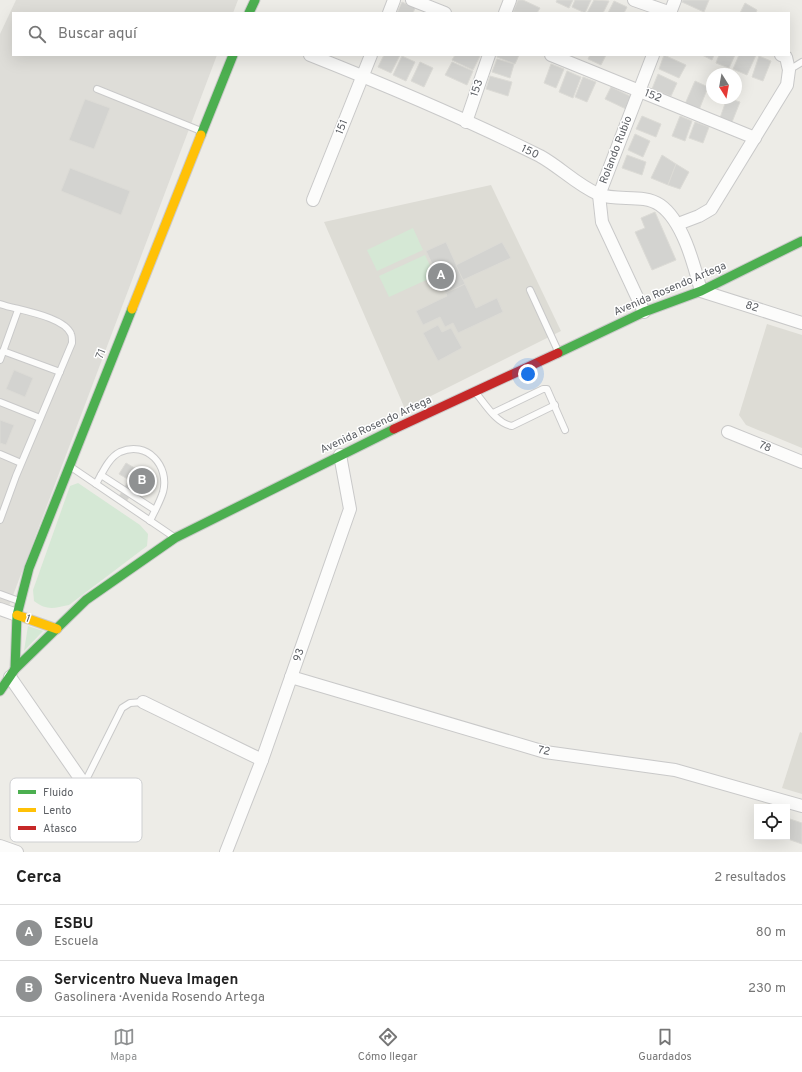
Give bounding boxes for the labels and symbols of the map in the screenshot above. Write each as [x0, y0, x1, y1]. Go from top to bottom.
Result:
north arrow [706, 68, 742, 104]
street label: 153 [468, 77, 486, 99]
street label: 152 [642, 86, 664, 106]
street label: Rolando Rubio [597, 114, 635, 186]
street label: 151 [333, 117, 351, 137]
street label: 150 [519, 142, 541, 162]
street label: Avenida Rosendo Artega [611, 259, 729, 319]
pin: A [428, 261, 454, 291]
street label: 82 [744, 298, 760, 316]
street label: 71 [93, 347, 109, 361]
your location [518, 364, 538, 384]
street label: Avenida Rosendo Artega [318, 393, 434, 457]
street label: 78 [757, 438, 773, 456]
pin: B [129, 466, 155, 496]
street label: 1 [24, 612, 32, 626]
street label: 93 [290, 646, 308, 664]
street label: 72 [537, 743, 551, 759]
legend [10, 778, 142, 842]
text: Fluido [43, 786, 73, 800]
text: Lento [43, 804, 71, 818]
text: Atasco [43, 822, 77, 836]

